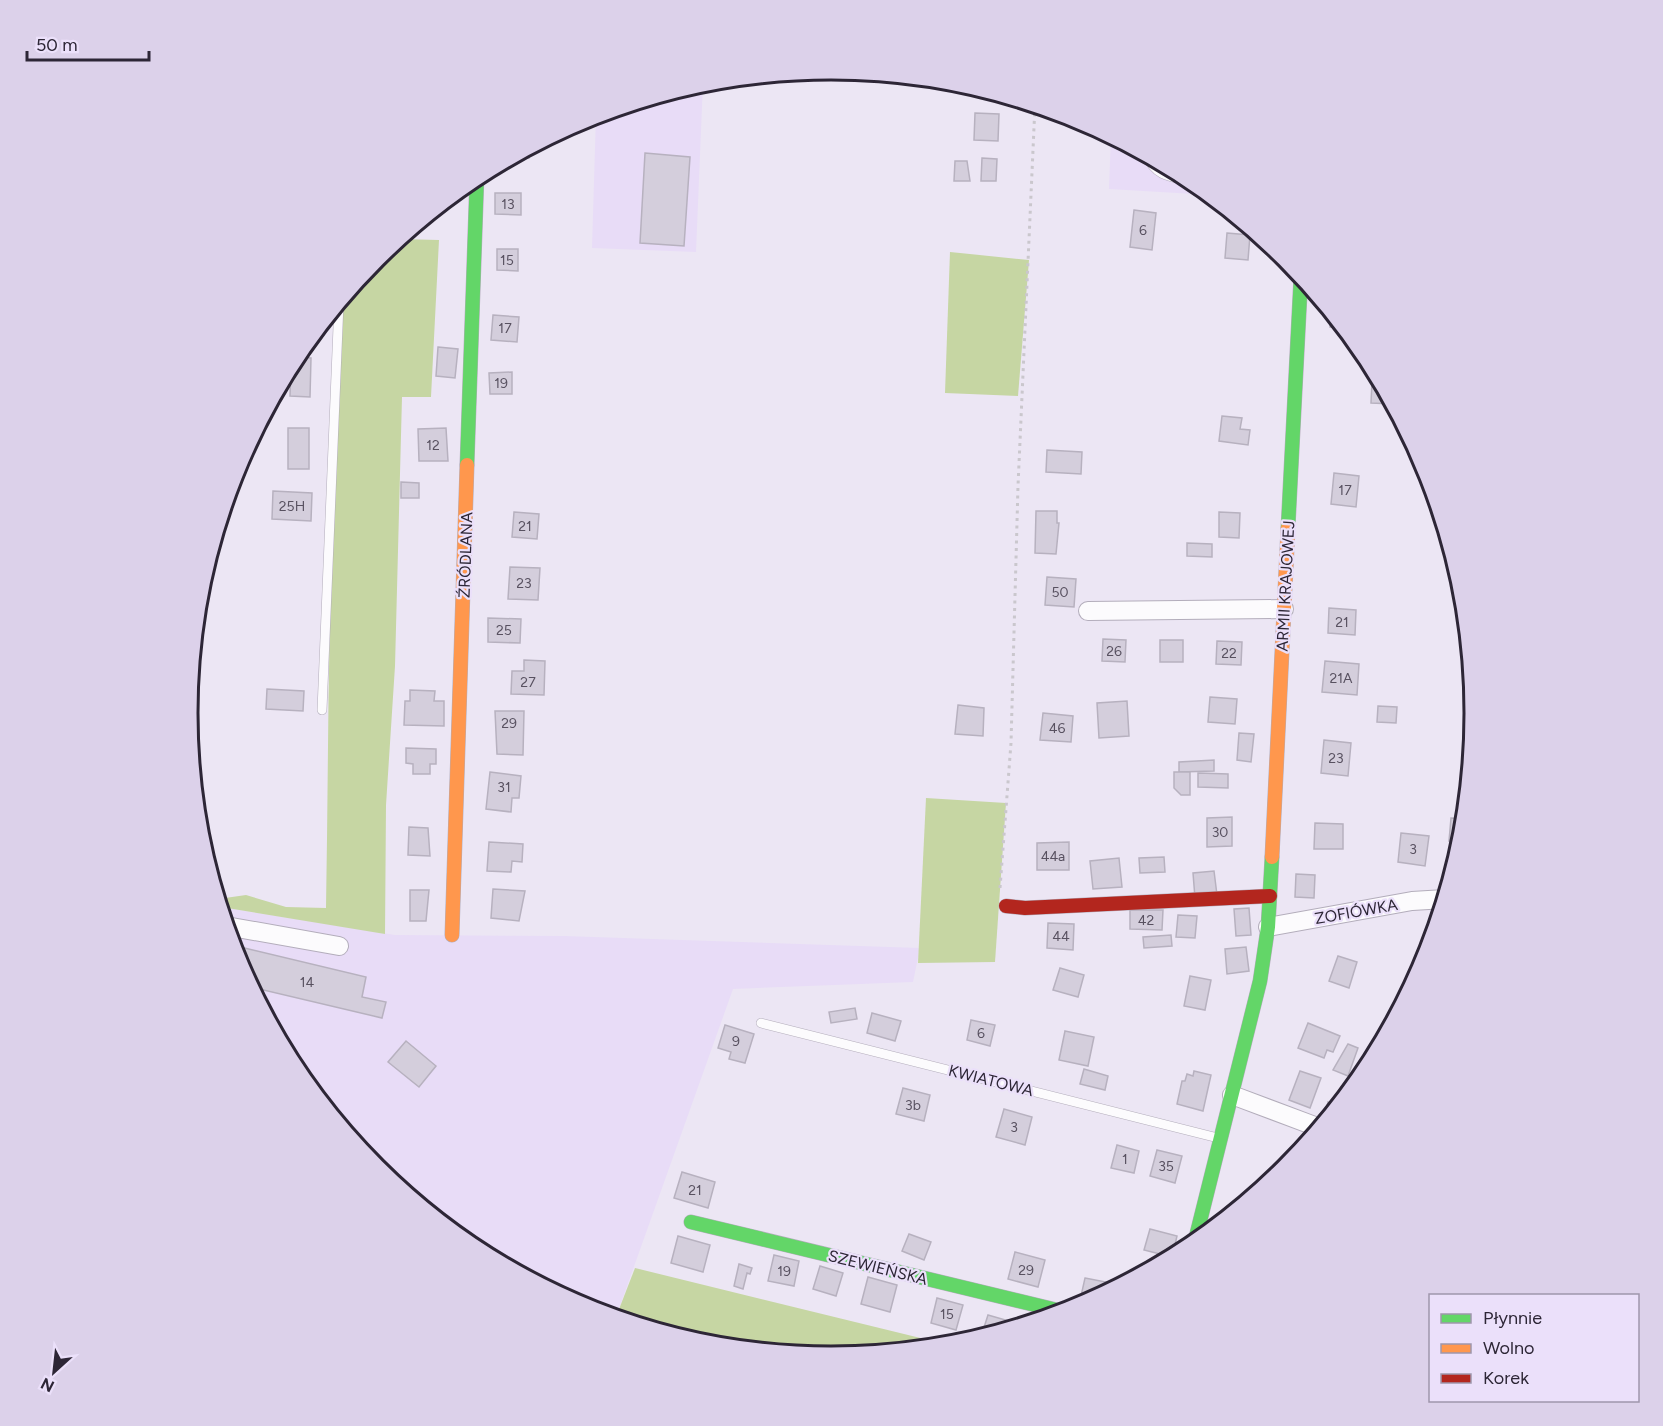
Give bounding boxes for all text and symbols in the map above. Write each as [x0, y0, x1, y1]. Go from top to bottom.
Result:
scale bar [27, 24, 148, 62]
text: 50 m [36, 34, 78, 56]
house number: 13 [501, 196, 515, 213]
house number: 6 [1139, 222, 1147, 239]
house number: 15 [500, 252, 514, 269]
house number: 17 [498, 320, 512, 337]
house number: 19 [494, 375, 508, 392]
house number: 12 [426, 437, 440, 454]
house number: 17 [1338, 482, 1352, 499]
house number: 25H [279, 498, 305, 515]
street label: ŹRÓDLANA [455, 512, 477, 598]
house number: 21 [518, 518, 532, 535]
street label: ARMII KRAJOWEJ [1273, 520, 1298, 652]
house number: 23 [516, 575, 532, 592]
house number: 50 [1051, 584, 1069, 601]
house number: 21 [1335, 614, 1349, 631]
house number: 25 [496, 622, 512, 639]
house number: 26 [1106, 643, 1122, 660]
house number: 22 [1221, 645, 1237, 662]
house number: 21A [1329, 670, 1353, 687]
house number: 27 [520, 674, 536, 691]
house number: 29 [501, 715, 517, 732]
house number: 46 [1049, 720, 1065, 737]
house number: 23 [1328, 750, 1344, 767]
house number: 31 [497, 779, 511, 796]
house number: 30 [1212, 824, 1228, 841]
house number: 3 [1409, 841, 1417, 858]
house number: 44a [1041, 848, 1065, 865]
street label: ZOFIÓWKA [1313, 895, 1399, 928]
house number: 42 [1138, 912, 1154, 929]
house number: 44 [1052, 928, 1070, 945]
house number: 14 [300, 974, 315, 991]
house number: 6 [977, 1025, 985, 1042]
house number: 9 [732, 1033, 740, 1050]
street label: KWIATOWA [946, 1061, 1035, 1100]
house number: 3b [905, 1097, 921, 1114]
house number: 3 [1010, 1119, 1018, 1136]
house number: 1 [1122, 1151, 1128, 1168]
house number: 35 [1158, 1158, 1174, 1175]
house number: 21 [688, 1182, 702, 1199]
street label: SZEWIEŃSKA [826, 1246, 930, 1289]
house number: 29 [1018, 1262, 1034, 1279]
house number: 19 [777, 1263, 791, 1280]
legend [1429, 1294, 1639, 1402]
house number: 15 [940, 1306, 954, 1323]
text: Płynnie [1483, 1307, 1542, 1329]
text: Wolno [1483, 1337, 1534, 1359]
north arrow [24, 1342, 84, 1402]
text: Korek [1483, 1367, 1529, 1389]
text: N [38, 1374, 57, 1396]

